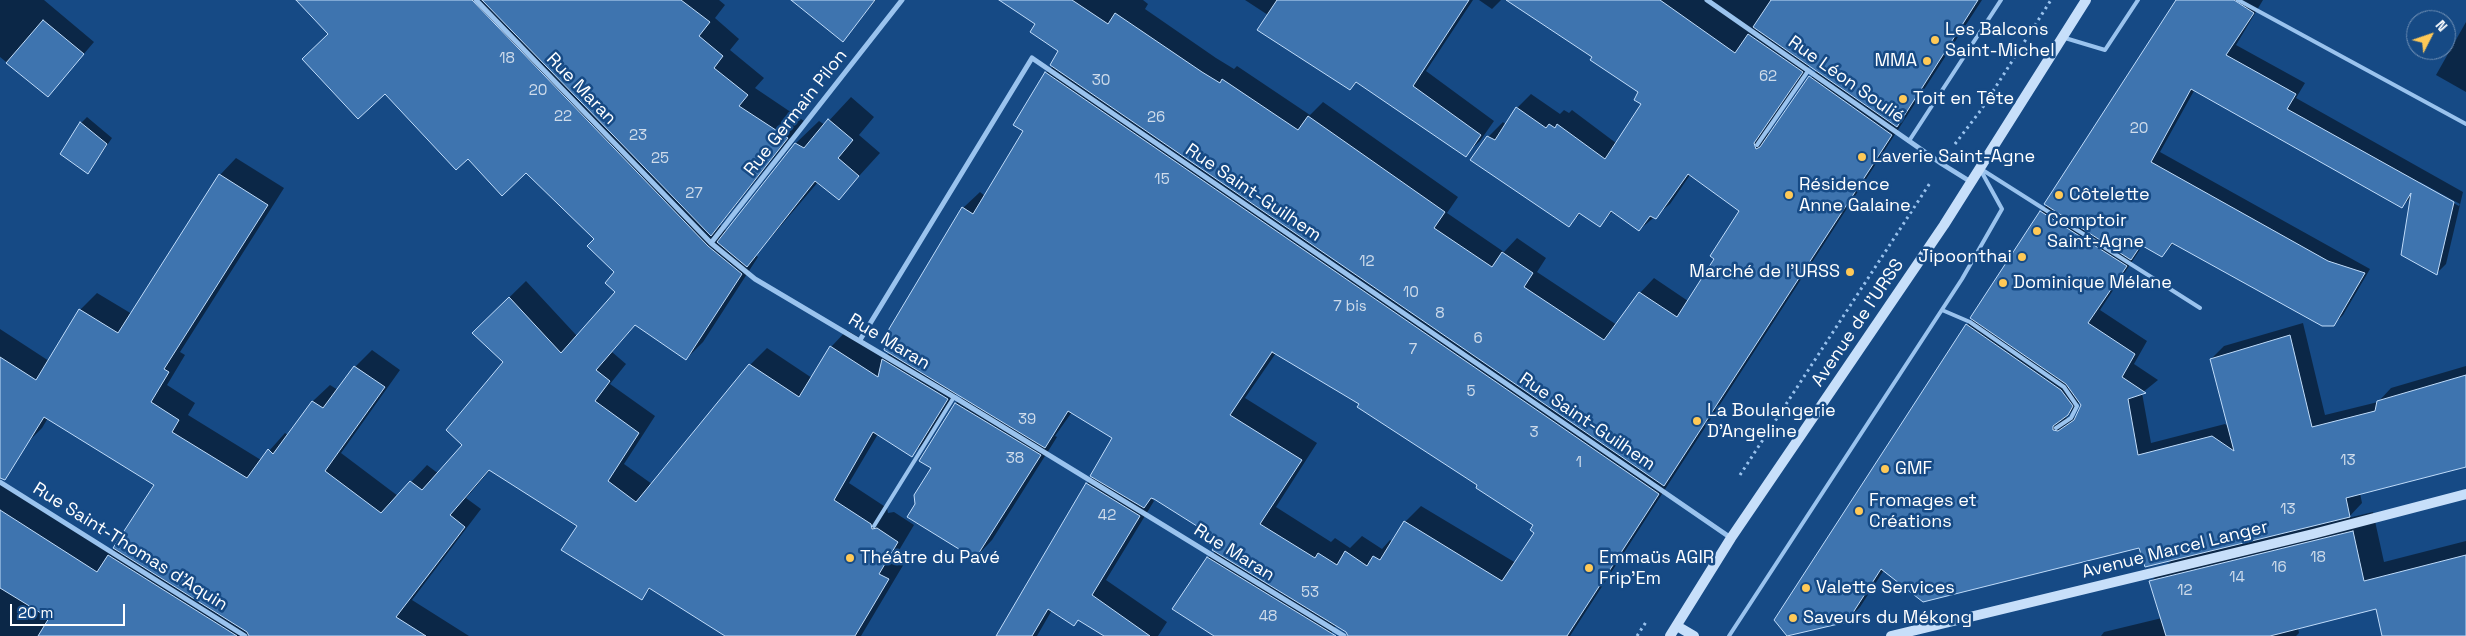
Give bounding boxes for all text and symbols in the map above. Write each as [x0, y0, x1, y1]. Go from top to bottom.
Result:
north arrow [2406, 10, 2456, 60]
text: N [2432, 16, 2451, 35]
place label: Les Balcons Saint-Michel [1945, 19, 2055, 62]
street label: Rue Léon Soulié [1783, 32, 1909, 128]
marker: Les Balcons Saint-Michel [1929, 34, 1941, 46]
street label: Rue Germain Pilon [740, 45, 852, 181]
street label: Rue Maran [541, 49, 621, 129]
house number: 18 [499, 50, 515, 68]
place label: MMA [1875, 50, 1917, 72]
marker: MMA [1921, 55, 1933, 67]
house number: 62 [1759, 68, 1777, 86]
house number: 30 [1092, 72, 1110, 90]
house number: 20 [529, 82, 547, 100]
place label: Toit en Tête [1913, 88, 2014, 110]
marker: Toit en Tête [1897, 93, 1909, 105]
house number: 22 [554, 108, 572, 126]
house number: 26 [1147, 109, 1165, 127]
house number: 20 [2130, 120, 2148, 138]
house number: 23 [629, 127, 647, 145]
street label: Rue Saint-Guilhem [1181, 140, 1325, 246]
place label: Laverie Saint-Agne [1872, 146, 2035, 168]
house number: 25 [651, 150, 669, 168]
marker: Laverie Saint-Agne [1856, 151, 1868, 163]
house number: 15 [1154, 171, 1170, 189]
place label: Résidence Anne Galaine [1799, 174, 1911, 216]
place label: Côtelette [2069, 184, 2150, 206]
house number: 27 [685, 185, 703, 203]
marker: Résidence Anne Galaine [1783, 189, 1795, 201]
marker: Côtelette [2053, 189, 2065, 201]
place label: Comptoir Saint-Agne [2047, 210, 2144, 252]
marker: Comptoir Saint-Agne [2031, 225, 2043, 237]
place label: Jipoonthai [1918, 246, 2012, 268]
marker: Jipoonthai [2016, 251, 2028, 263]
house number: 12 [1359, 253, 1375, 271]
street label: Avenue de l'URSS [1807, 255, 1909, 391]
place label: Marché de l'URSS [1689, 261, 1840, 283]
marker: Marché de l'URSS [1844, 266, 1856, 278]
place label: Dominique Mélane [2013, 272, 2172, 294]
marker: Dominique Mélane [1997, 277, 2009, 289]
house number: 10 [1403, 284, 1419, 302]
house number: 7 bis [1333, 298, 1367, 316]
house number: 8 [1435, 305, 1445, 323]
street label: Rue Maran [844, 309, 934, 375]
house number: 6 [1473, 330, 1483, 348]
house number: 7 [1409, 341, 1417, 359]
street label: Rue Saint-Guilhem [1515, 369, 1659, 475]
house number: 5 [1467, 383, 1475, 401]
place label: La Boulangerie D'Angeline [1707, 400, 1836, 442]
house number: 39 [1018, 411, 1036, 429]
marker: La Boulangerie D'Angeline [1691, 415, 1703, 427]
house number: 3 [1529, 424, 1539, 442]
house number: 38 [1006, 450, 1024, 468]
house number: 13 [2340, 452, 2356, 470]
house number: 1 [1576, 454, 1582, 472]
place label: GMF [1895, 458, 1932, 480]
marker: GMF [1879, 463, 1891, 475]
street label: Rue Saint-Thomas d'Aquin [29, 478, 231, 616]
place label: Fromages et Créations [1869, 490, 1977, 532]
house number: 13 [2280, 501, 2296, 519]
marker: Fromages et Créations [1853, 505, 1865, 517]
house number: 42 [1098, 507, 1116, 525]
street label: Avenue Marcel Langer [2080, 516, 2270, 584]
street label: Rue Maran [1190, 520, 1278, 586]
place label: Théâtre du Pavé [860, 547, 1000, 569]
place label: Emmaüs AGIR Frip'Em [1599, 547, 1714, 590]
house number: 18 [2310, 549, 2326, 567]
marker: Théâtre du Pavé [844, 552, 856, 564]
house number: 16 [2271, 559, 2287, 577]
marker: Emmaüs AGIR Frip'Em [1583, 562, 1595, 574]
house number: 14 [2229, 569, 2245, 587]
place label: Valette Services [1816, 577, 1955, 599]
marker: Valette Services [1800, 582, 1812, 594]
house number: 12 [2177, 582, 2193, 600]
house number: 53 [1301, 584, 1319, 602]
scale bar [12, 594, 128, 626]
text: 20 m [18, 603, 53, 622]
place label: Saveurs du Mékong [1803, 607, 1972, 629]
house number: 48 [1259, 608, 1277, 626]
marker: Saveurs du Mékong [1787, 612, 1799, 624]

